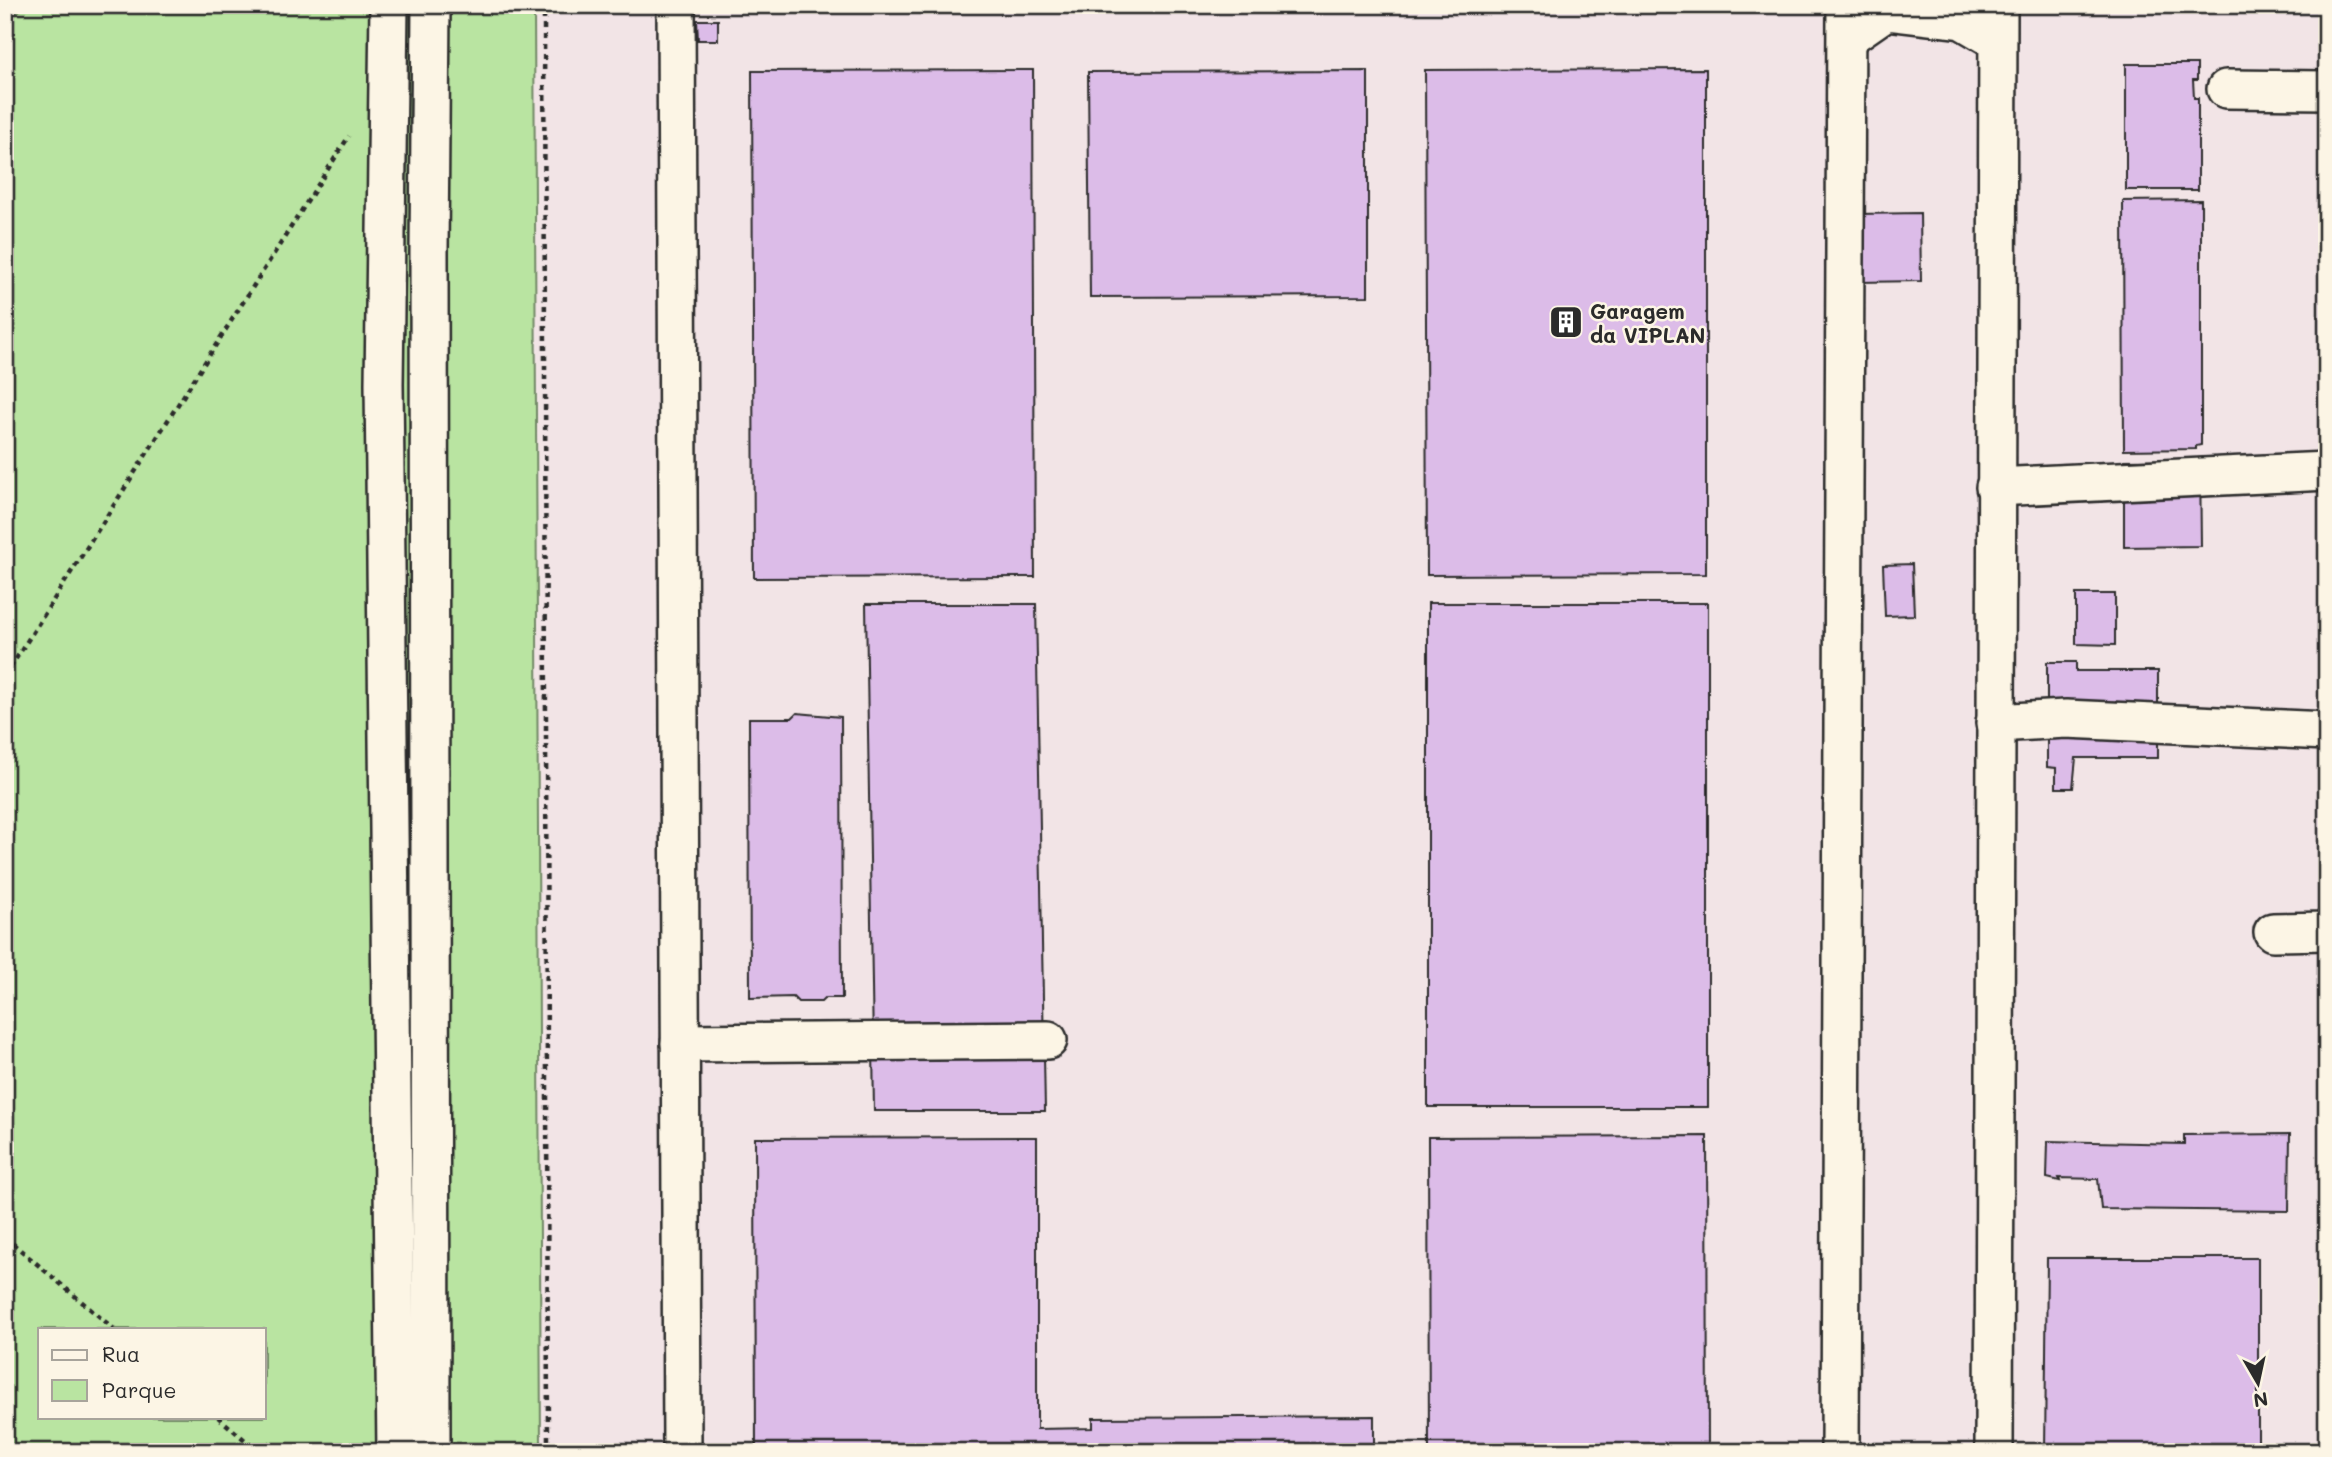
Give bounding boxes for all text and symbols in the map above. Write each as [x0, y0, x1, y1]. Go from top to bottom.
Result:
place label: Garagem da VIPLAN [1590, 297, 1705, 348]
building icon: Garagem da VIPLAN [1547, 303, 1585, 341]
legend [38, 1328, 266, 1418]
text: Rua [102, 1340, 140, 1367]
north arrow [2224, 1348, 2294, 1418]
text: Parque [102, 1376, 176, 1403]
text: N [2252, 1387, 2270, 1414]

